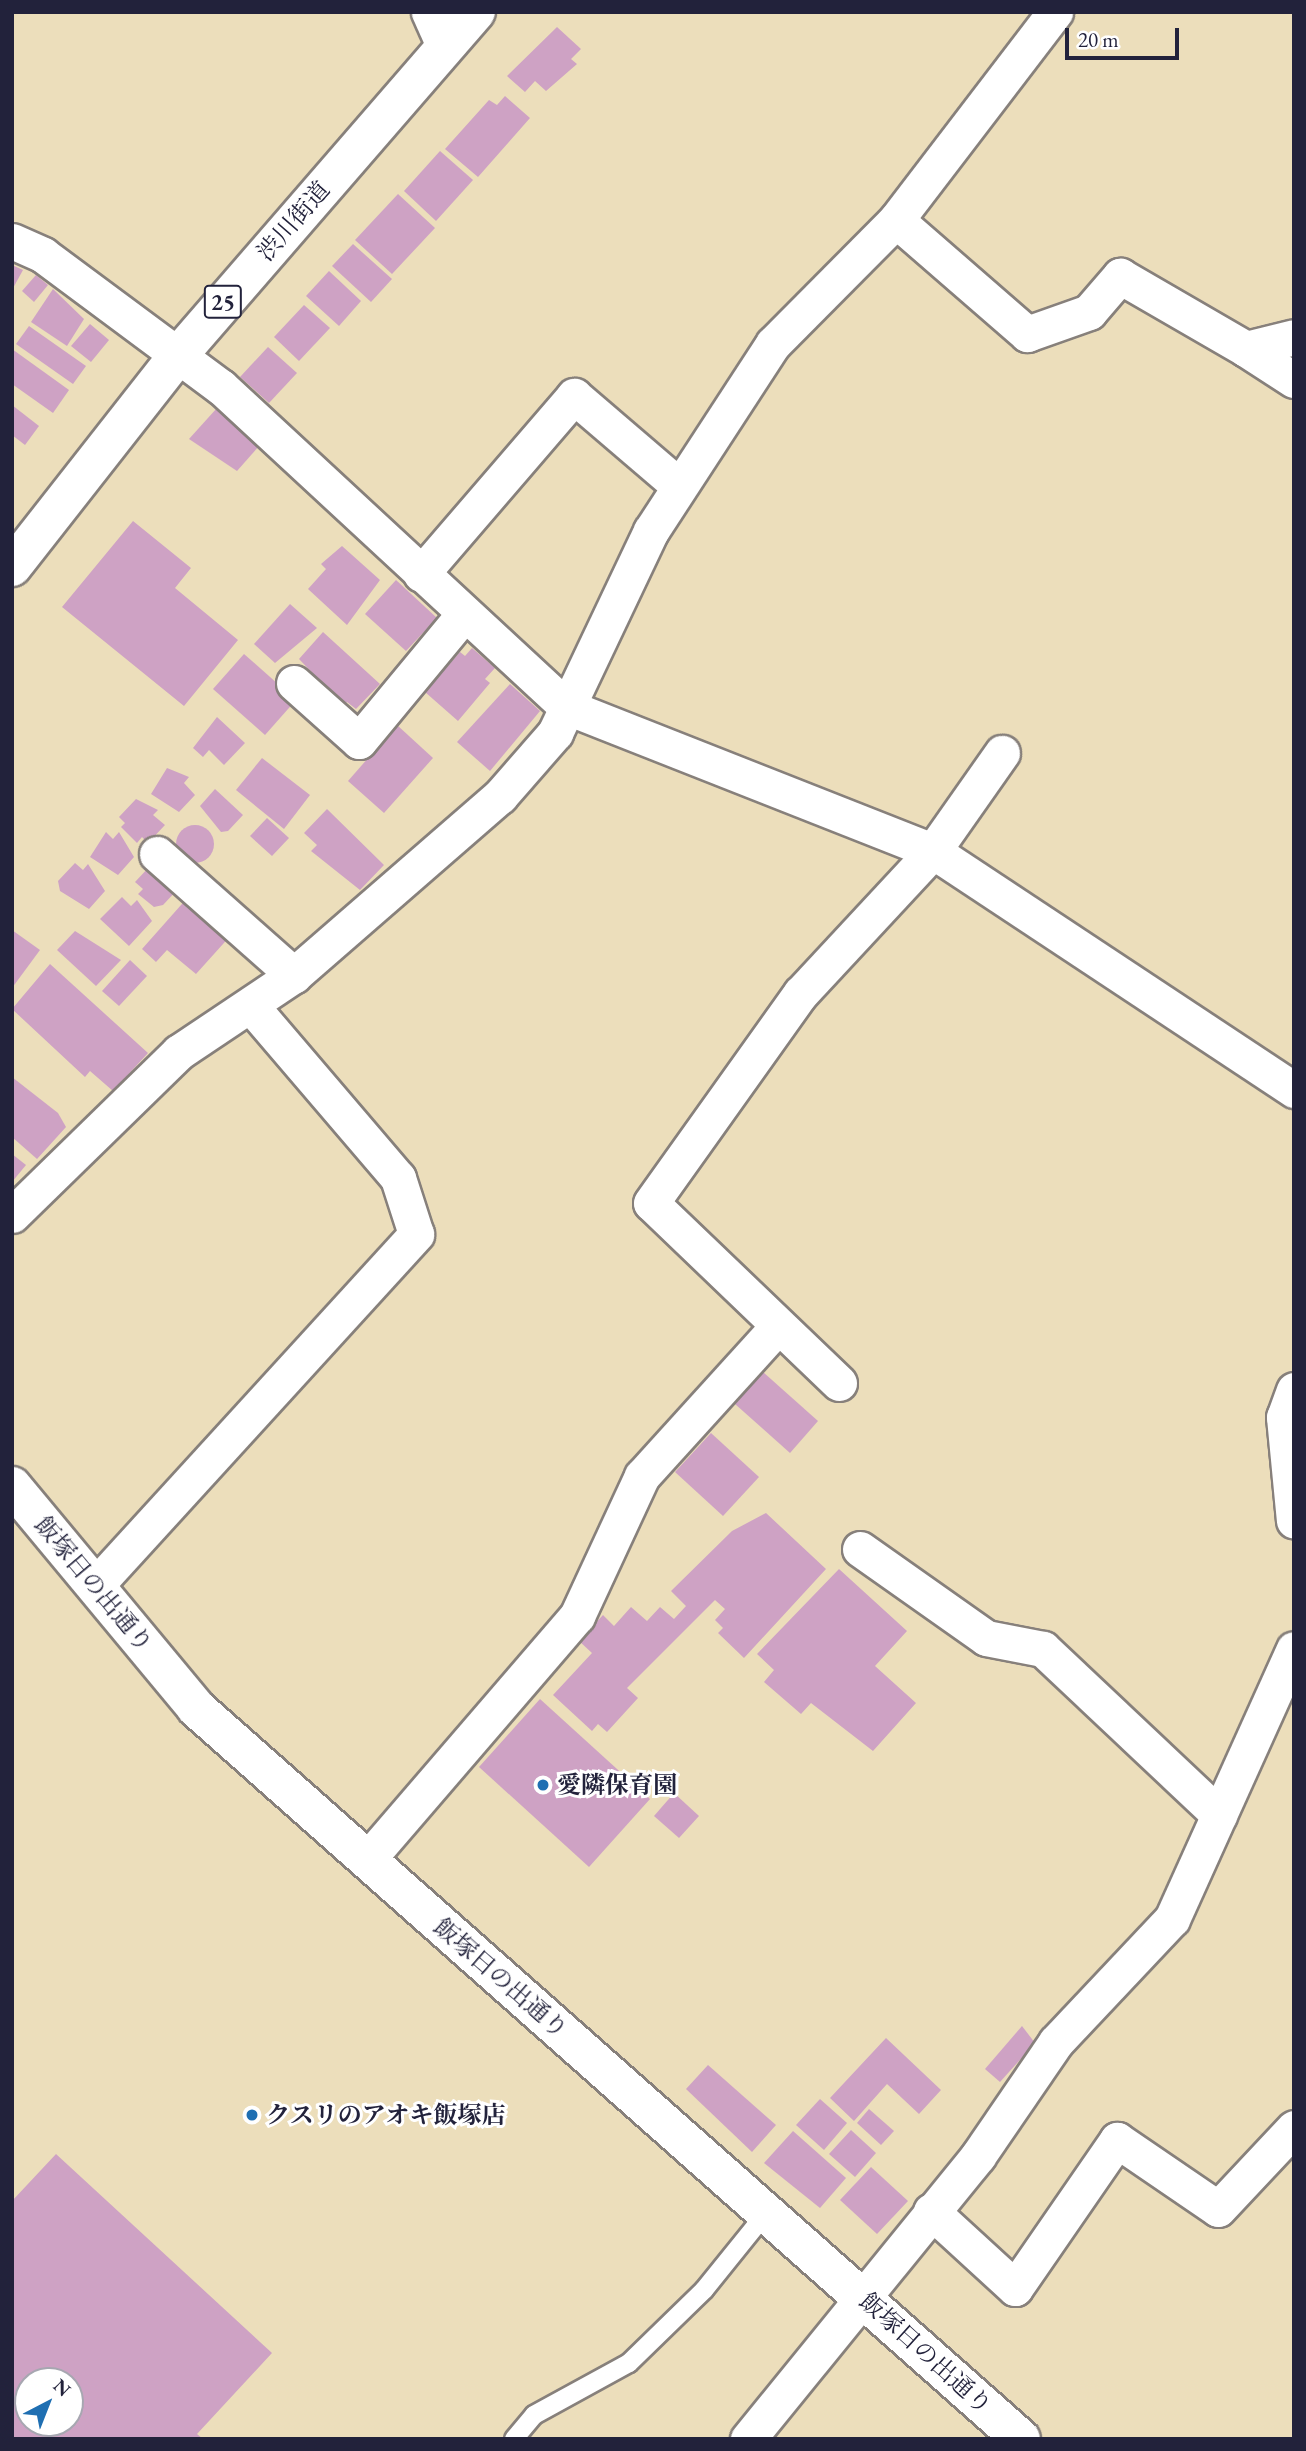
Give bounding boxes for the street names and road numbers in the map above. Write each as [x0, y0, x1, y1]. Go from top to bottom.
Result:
street label: 渋川街道 [251, 175, 335, 267]
road number: 25 [204, 282, 242, 322]
street label: 飯塚日の出通り [29, 1510, 159, 1658]
street label: 飯塚日の出通り [428, 1912, 574, 2044]
street label: 飯塚日の出通り [854, 2286, 998, 2420]

